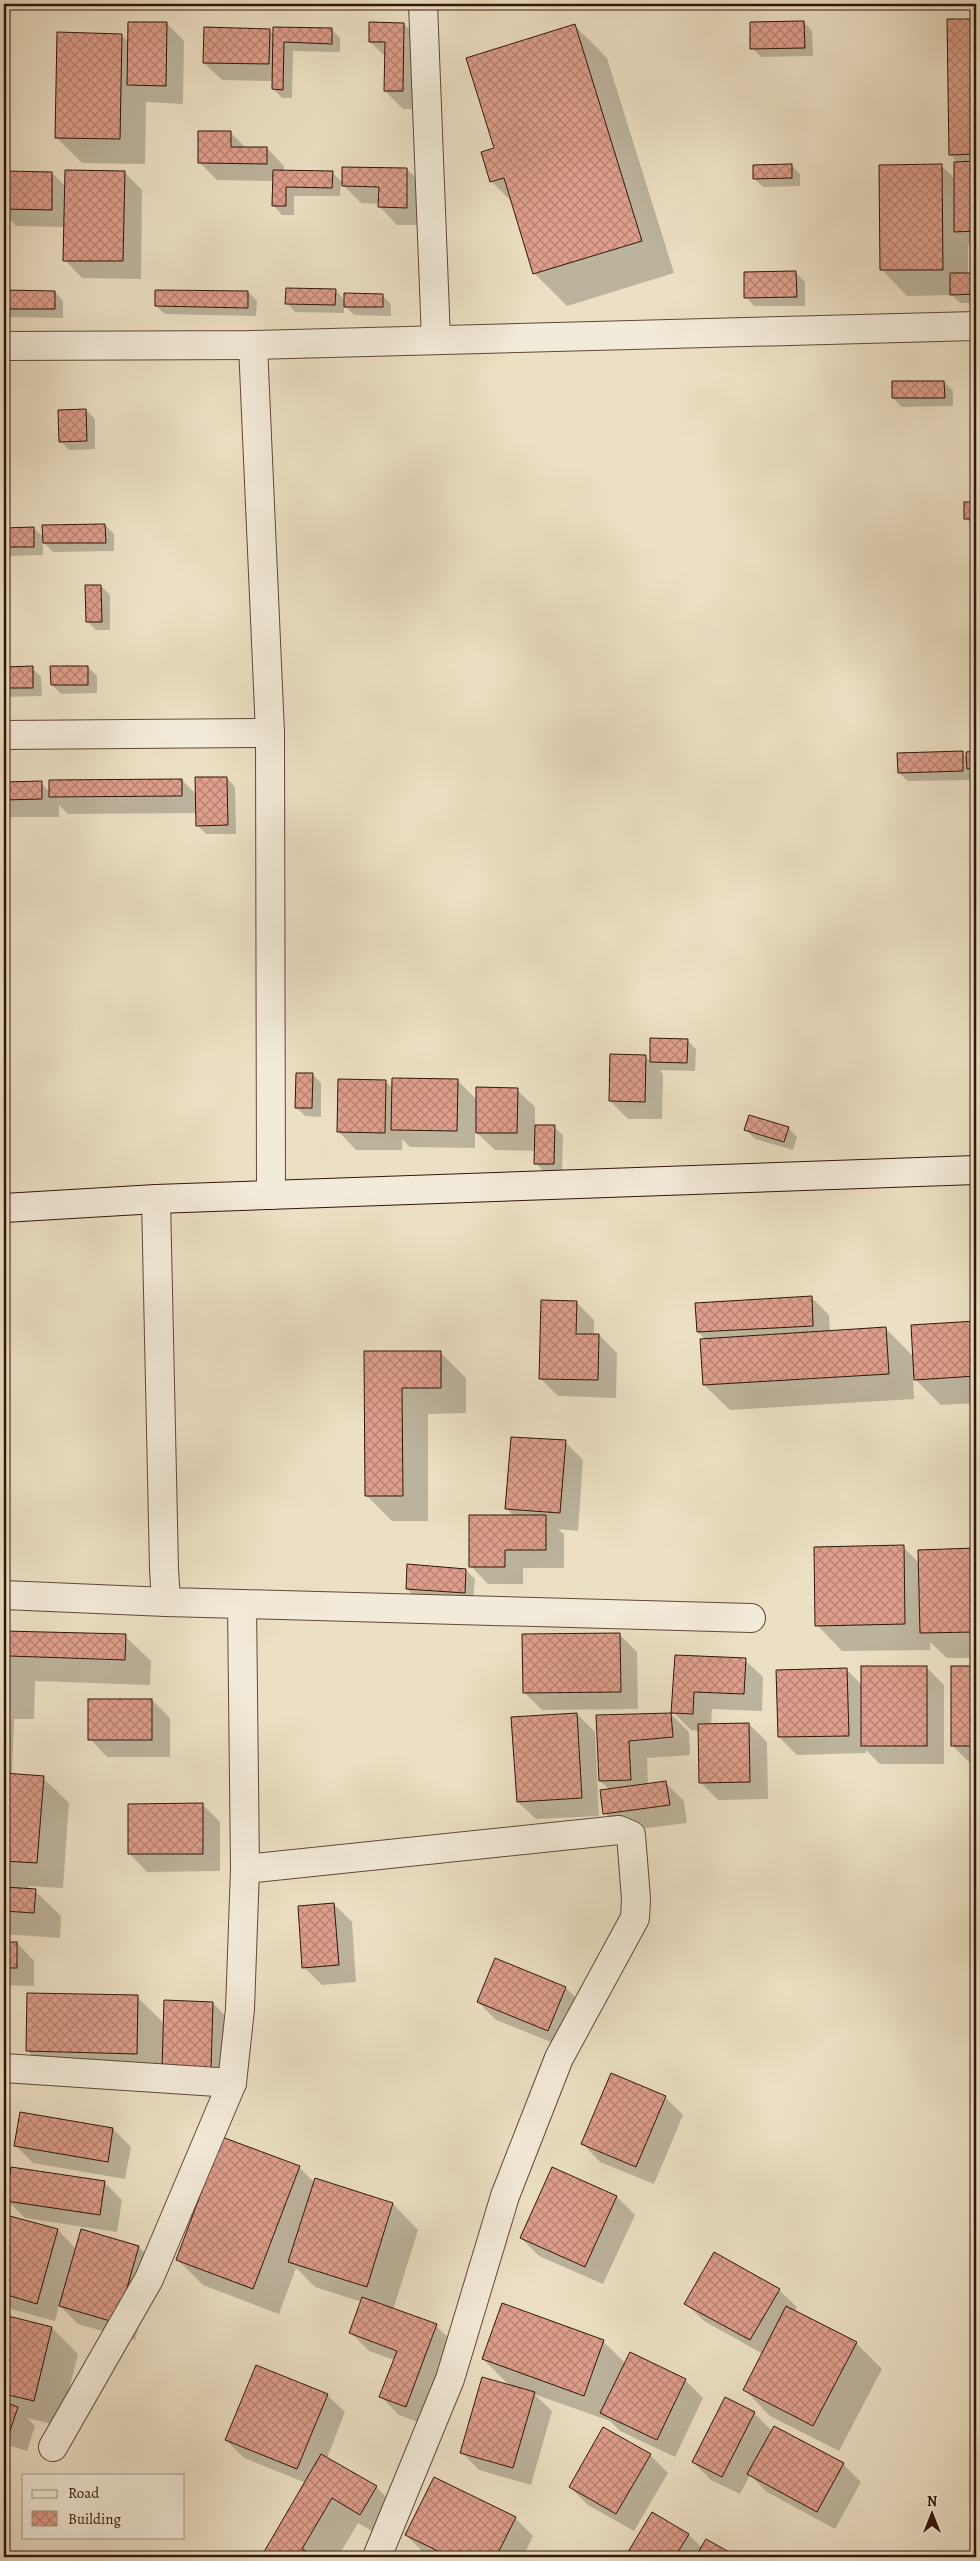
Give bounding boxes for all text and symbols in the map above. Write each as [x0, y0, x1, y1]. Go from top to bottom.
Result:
legend [22, 2474, 185, 2538]
text: Road [68, 2483, 100, 2503]
north arrow [908, 2488, 958, 2538]
text: N [927, 2492, 937, 2511]
text: Building [68, 2509, 121, 2529]

